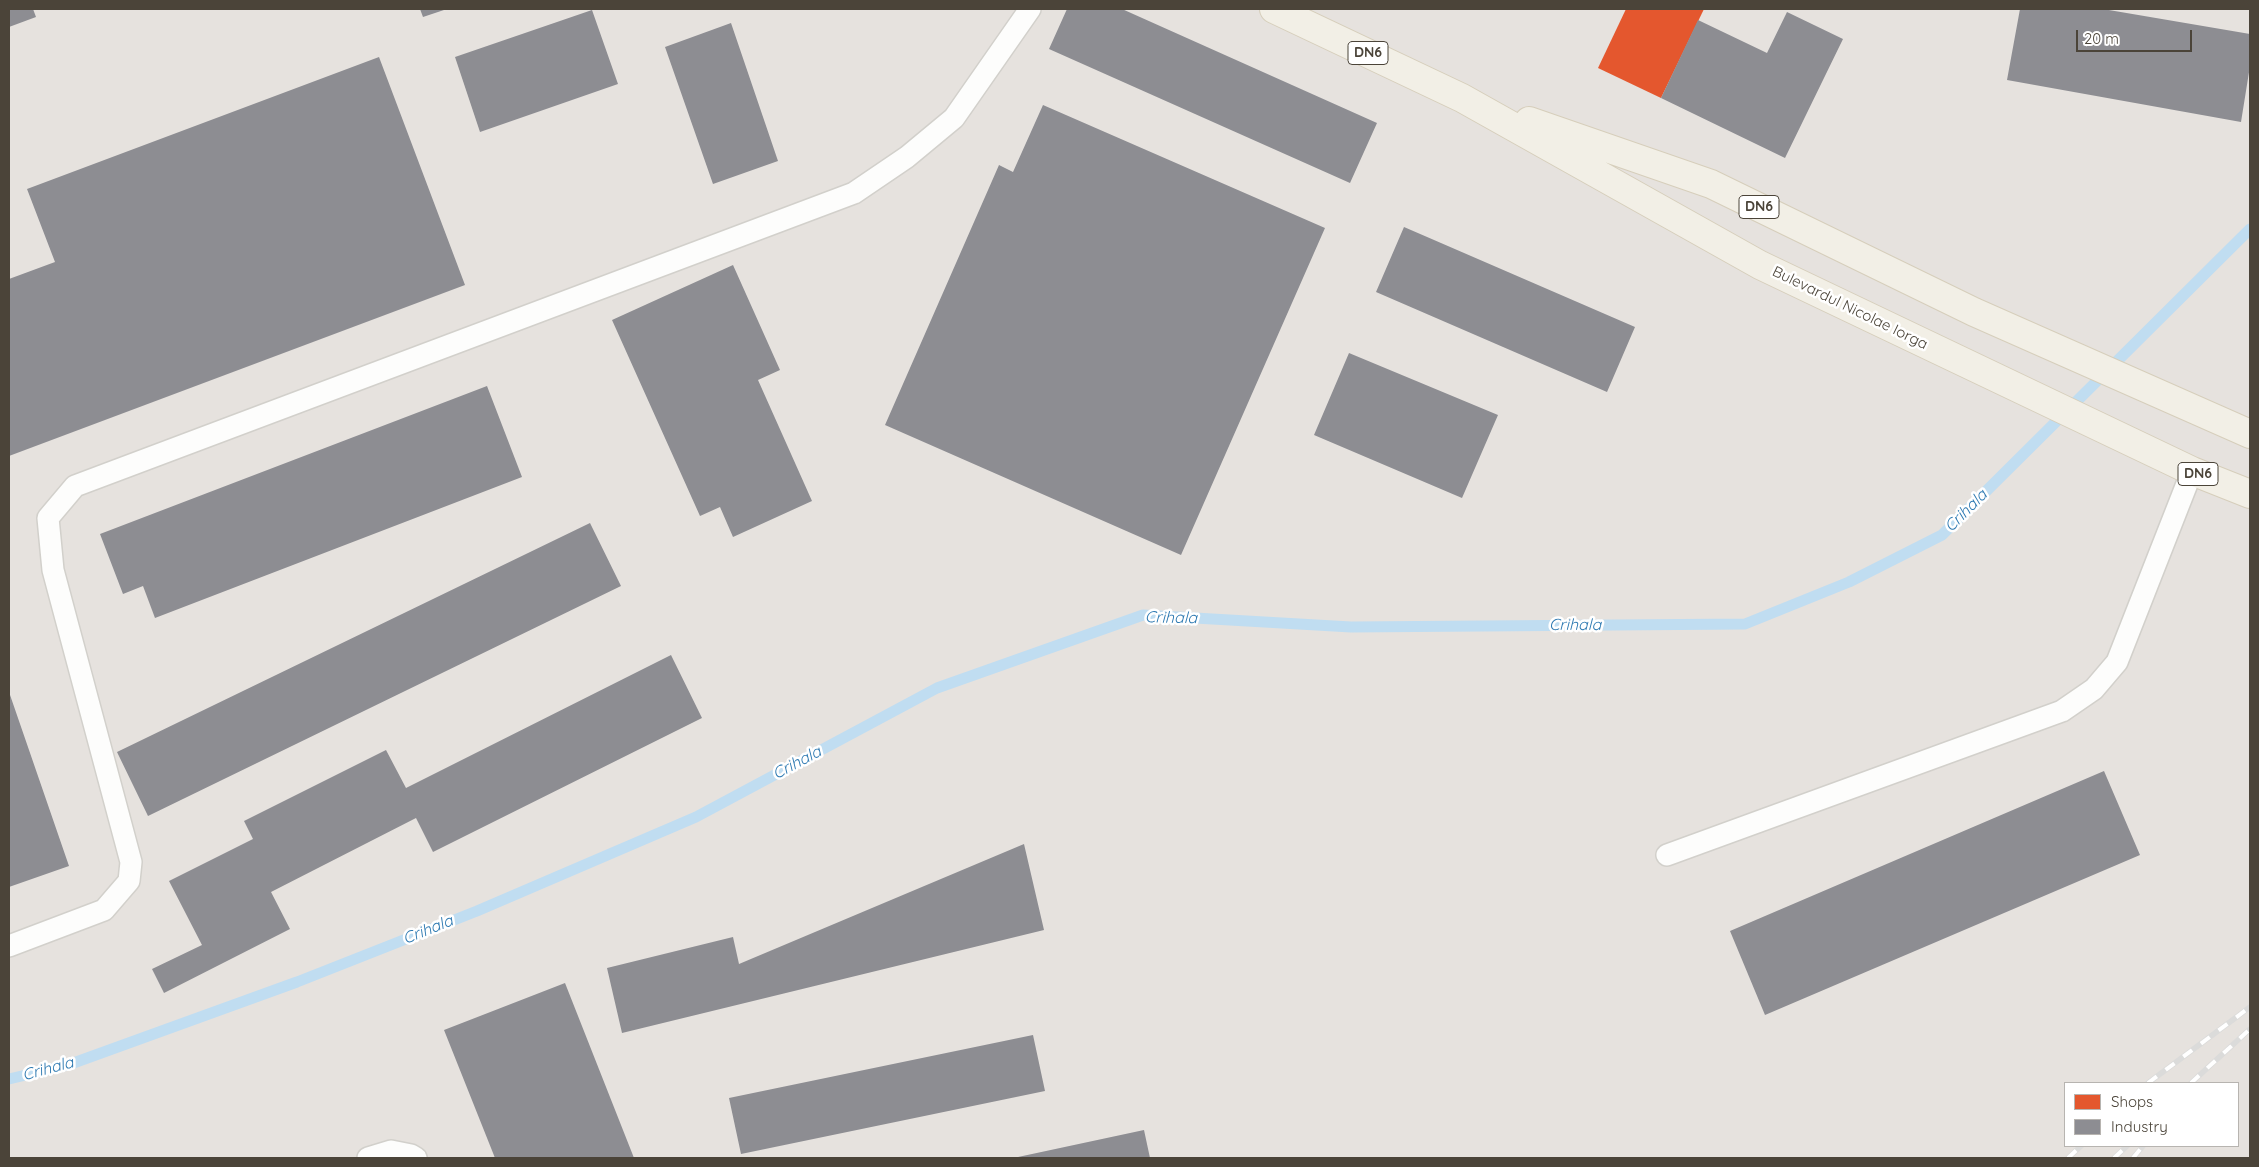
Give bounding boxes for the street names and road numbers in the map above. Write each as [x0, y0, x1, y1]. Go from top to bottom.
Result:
road number: DN6 [1348, 42, 1388, 64]
road number: DN6 [1739, 196, 1779, 218]
street label: Bulevardul Nicolae Iorga [1769, 263, 1931, 353]
road number: DN6 [2178, 462, 2218, 486]

